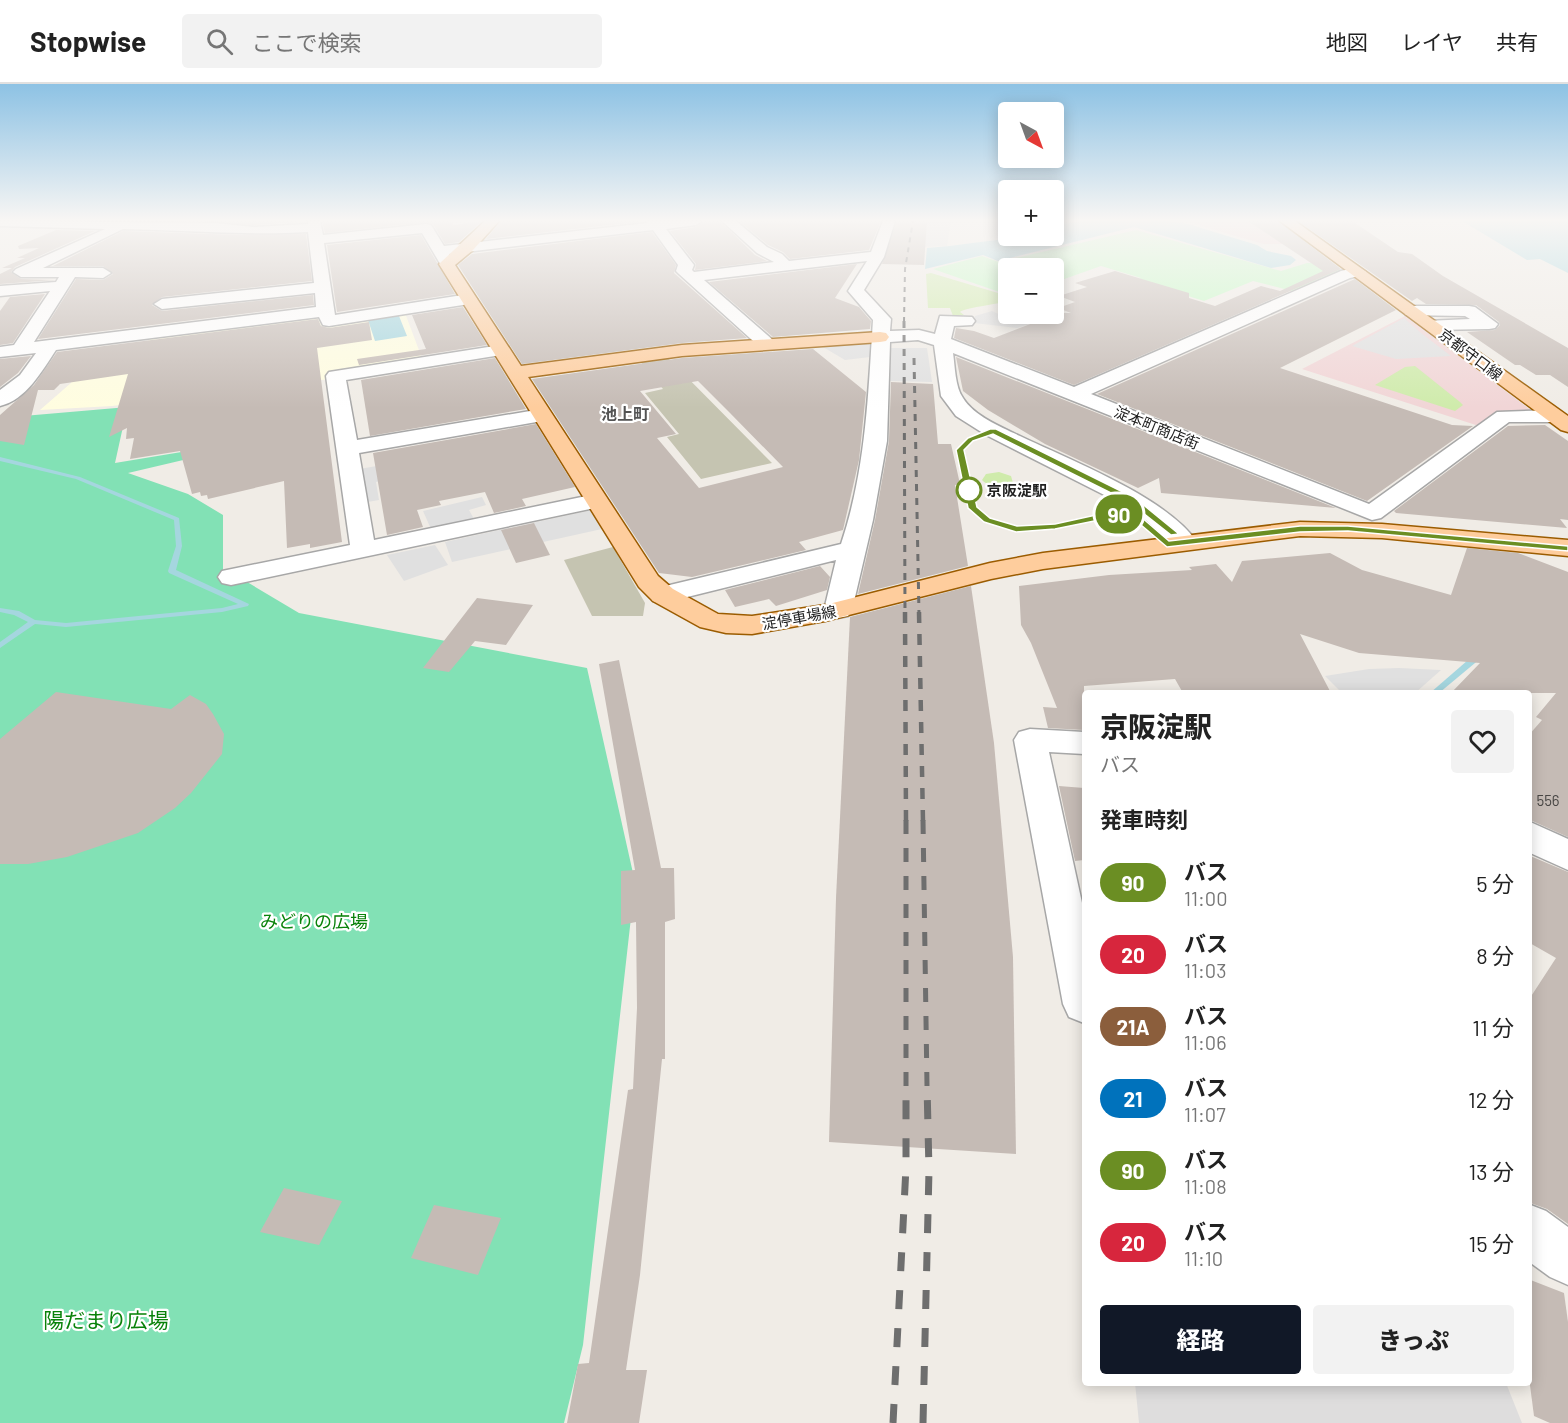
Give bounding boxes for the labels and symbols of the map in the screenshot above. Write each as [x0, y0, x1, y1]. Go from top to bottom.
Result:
north arrow [998, 102, 1064, 168]
street label: 京都守口線 [1436, 324, 1506, 384]
street label: 淀本町商店街 [1112, 402, 1202, 452]
district label: 池上町 [601, 404, 649, 423]
marker: 京阪淀駅 [956, 477, 982, 503]
place label: 京阪淀駅 [987, 481, 1047, 499]
line badge: 90 [1092, 494, 1146, 534]
street label: 淀停車場線 [760, 602, 838, 632]
house number: 556 [1536, 791, 1560, 809]
park label: みどりの広場 [260, 910, 368, 932]
park label: 陽だまり広場 [43, 1307, 169, 1332]

